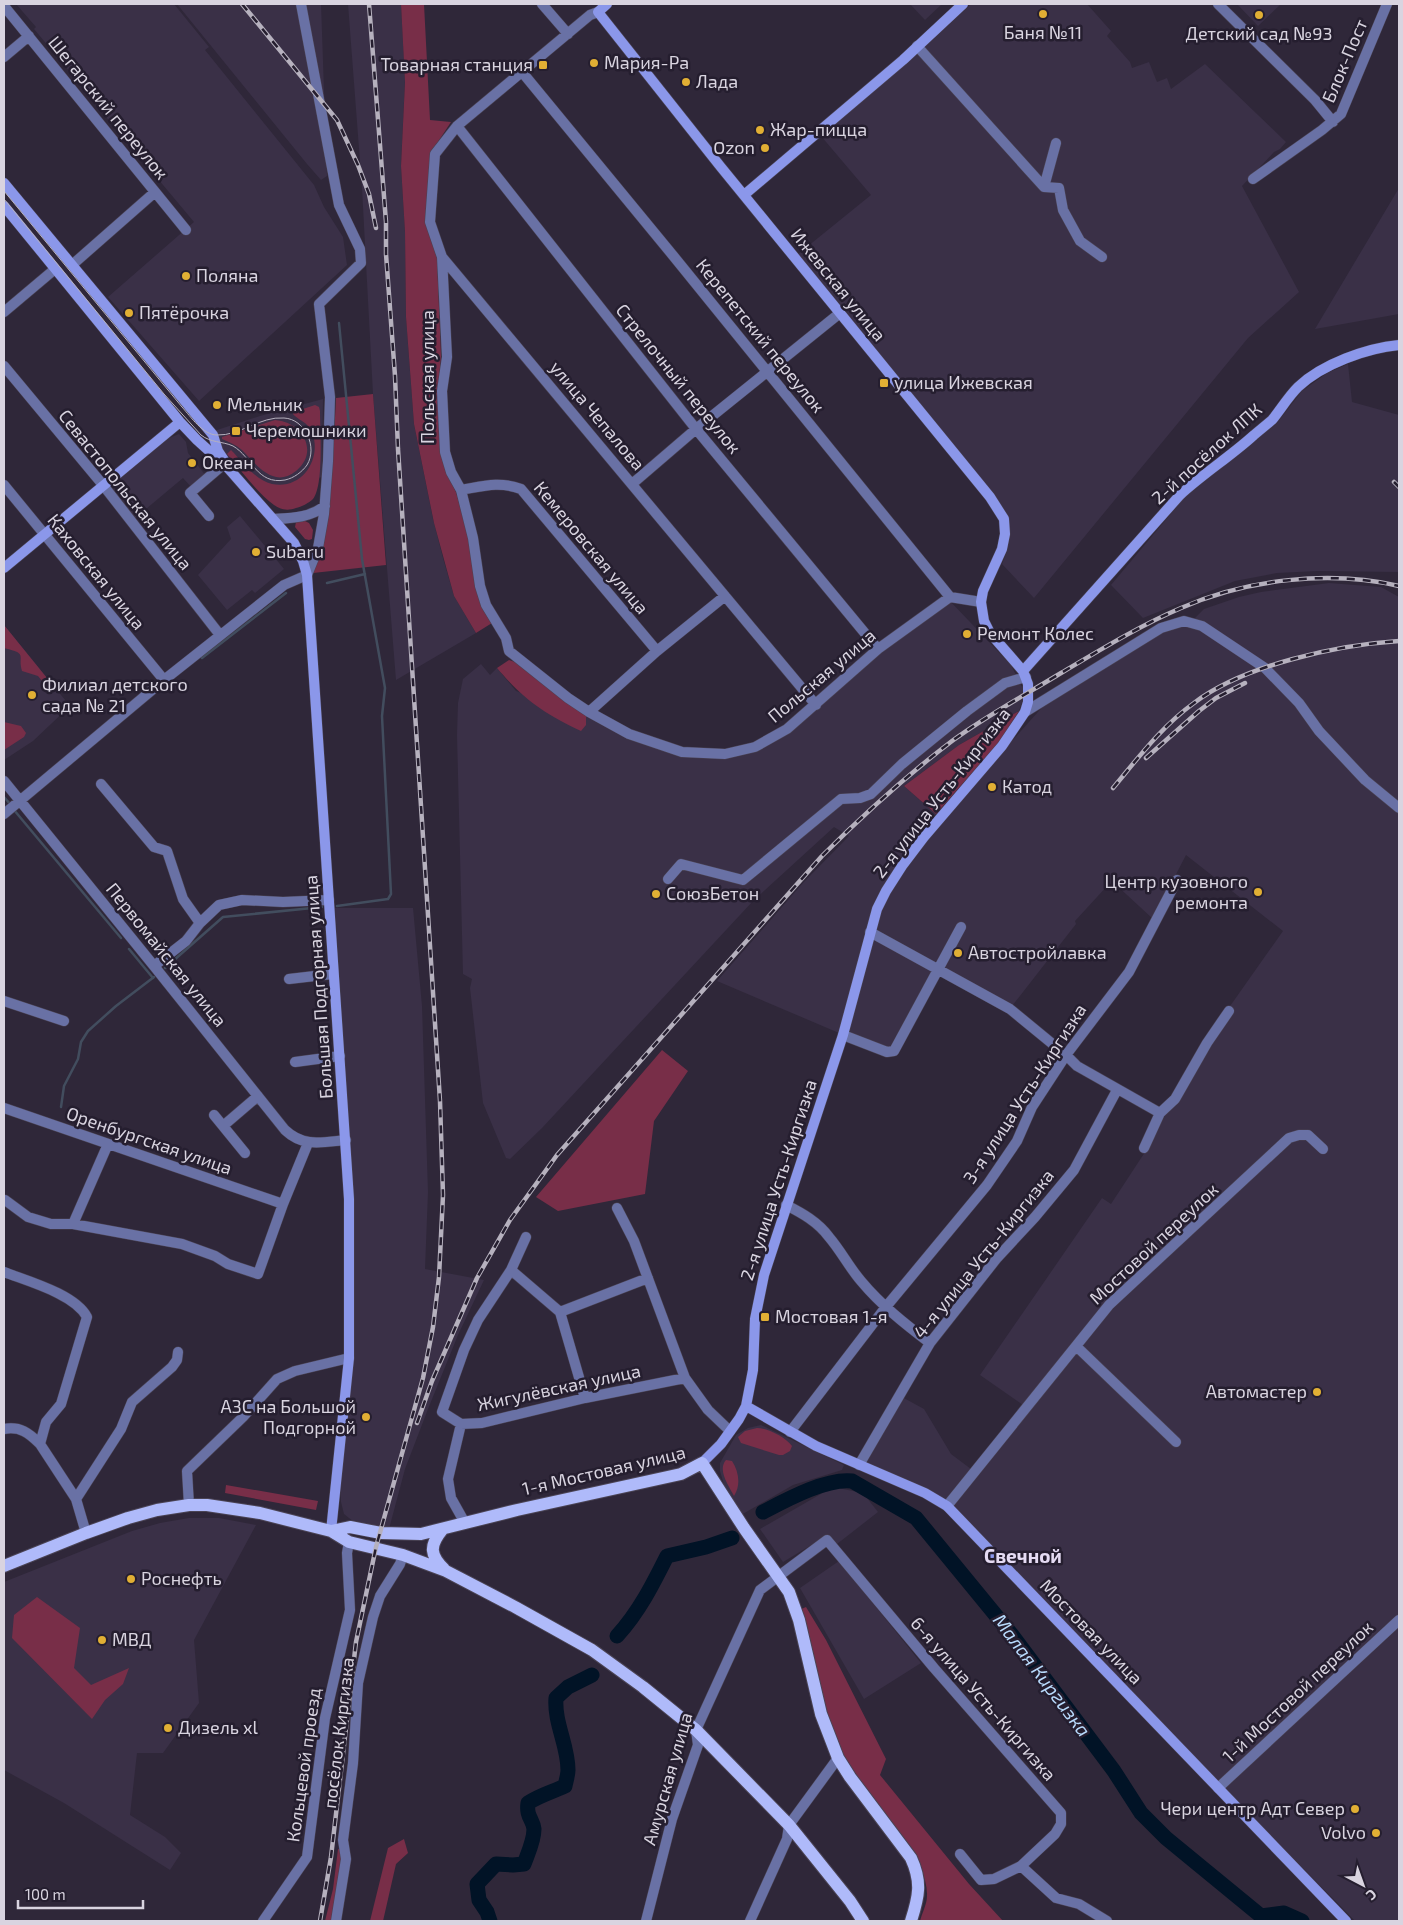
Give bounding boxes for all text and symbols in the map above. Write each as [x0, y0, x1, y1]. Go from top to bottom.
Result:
marker: Баня №11 [1037, 8, 1049, 20]
marker: Детский сад №93 [1253, 9, 1265, 21]
street label: Блок-Пост [1317, 15, 1372, 106]
place label: Баня №11 [1004, 21, 1082, 43]
place label: Детский сад №93 [1185, 22, 1333, 44]
street label: Шегарский переулок [44, 31, 174, 184]
place label: Мария-Ра [604, 51, 689, 73]
place label: Товарная cтанция [381, 53, 533, 75]
marker: Мария-Ра [588, 57, 600, 69]
marker: Товарная cтанция [537, 59, 549, 71]
place label: Лада [696, 70, 738, 92]
marker: Лада [680, 76, 692, 88]
place label: Жар-пицца [770, 118, 867, 140]
marker: Жар-пицца [754, 124, 766, 136]
place label: Ozon [713, 136, 755, 158]
marker: Ozon [759, 142, 771, 154]
street label: Ижевская улица [787, 224, 891, 345]
street label: Керепетский переулок [692, 254, 830, 417]
place label: Поляна [196, 264, 258, 286]
marker: Поляна [180, 270, 192, 282]
street label: Стрелочный переулок [612, 299, 746, 458]
place label: Пятёрочка [139, 301, 229, 323]
marker: Пятёрочка [123, 307, 135, 319]
street label: Польская улица [416, 310, 438, 444]
street label: улица Чепалова [546, 356, 650, 474]
place label: улица Ижевская [894, 371, 1033, 393]
marker: улица Ижевская [878, 377, 890, 389]
place label: Мельник [227, 393, 303, 415]
street label: 2-й посёлок ЛПК [1147, 398, 1266, 508]
marker: Мельник [211, 399, 223, 411]
street label: Севастопольская улица [54, 405, 197, 574]
place label: Черемошники [246, 419, 367, 441]
marker: Черемошники [230, 425, 242, 437]
place label: Океан [202, 451, 254, 473]
marker: Океан [186, 457, 198, 469]
street label: Кемеровская улица [530, 476, 654, 618]
street label: Каховская улица [43, 509, 150, 634]
place label: Subaru [266, 540, 324, 562]
marker: Subaru [250, 546, 262, 558]
place label: Ремонт Колес [977, 622, 1094, 644]
street label: Польская улица [763, 624, 880, 727]
marker: Ремонт Колес [961, 628, 973, 640]
place label: Филиал детского сада № 21 [42, 673, 188, 716]
marker: Филиал детского сада № 21 [26, 689, 38, 701]
street label: 2-я улица Усть-Киргизка [868, 703, 1015, 882]
place label: Катод [1002, 775, 1052, 797]
marker: Катод [986, 781, 998, 793]
place label: Центр кузовного ремонта [1104, 870, 1248, 913]
street label: Большая Подгорная улица [299, 874, 337, 1100]
street label: Первомайская улица [102, 878, 232, 1031]
place label: СоюзБетон [666, 882, 759, 904]
marker: Центр кузовного ремонта [1252, 886, 1264, 898]
marker: СоюзБетон [650, 888, 662, 900]
place label: Автостройлавка [968, 941, 1107, 963]
marker: Автостройлавка [952, 947, 964, 959]
street label: 3-я улица Усть-Киргизка [958, 999, 1091, 1187]
street label: 2-я улица Усть-Киргизка [735, 1076, 821, 1283]
street label: Оренбургская улица [64, 1101, 235, 1179]
street label: 4-я улица Усть-Киргизка [908, 1164, 1058, 1342]
street label: Мостовой переулок [1084, 1178, 1222, 1309]
place label: Мостовая 1-я [775, 1305, 888, 1327]
marker: Мостовая 1-я [759, 1311, 771, 1323]
street label: Жигулёвская улица [475, 1359, 643, 1415]
place label: Автомастер [1206, 1380, 1307, 1402]
marker: Автомастер [1311, 1386, 1323, 1398]
place label: АЗС на Большой Подгорной [221, 1395, 356, 1438]
marker: АЗС на Большой Подгорной [360, 1411, 372, 1423]
street label: 1-я Мостовая улица [520, 1441, 688, 1500]
district label: Свечной [984, 1544, 1062, 1567]
place label: Роснефть [141, 1567, 222, 1589]
marker: Роснефть [125, 1573, 137, 1585]
street label: Мостовая улица [1036, 1574, 1148, 1689]
water label: Малая Киргизка [989, 1609, 1096, 1741]
street label: 6-я улица Усть-Киргизка [907, 1612, 1061, 1785]
street label: 1-й Мостовой переулок [1218, 1616, 1377, 1767]
place label: МВД [112, 1628, 151, 1650]
marker: МВД [96, 1634, 108, 1646]
street label: посёлок Киргизка [318, 1656, 358, 1810]
street label: Кольцевой проезд [281, 1686, 325, 1843]
street label: Амурская улица [638, 1710, 697, 1848]
place label: Дизель xl [178, 1716, 259, 1738]
marker: Дизель xl [162, 1722, 174, 1734]
place label: Чери центр Адт Север [1160, 1797, 1345, 1819]
marker: Чери центр Адт Север [1349, 1803, 1361, 1815]
place label: Volvo [1321, 1821, 1366, 1843]
marker: Volvo [1370, 1827, 1382, 1839]
north arrow [1338, 1860, 1388, 1910]
scale bar [18, 1878, 142, 1910]
text: 100 m [25, 1885, 66, 1903]
text: С [1363, 1886, 1381, 1904]

